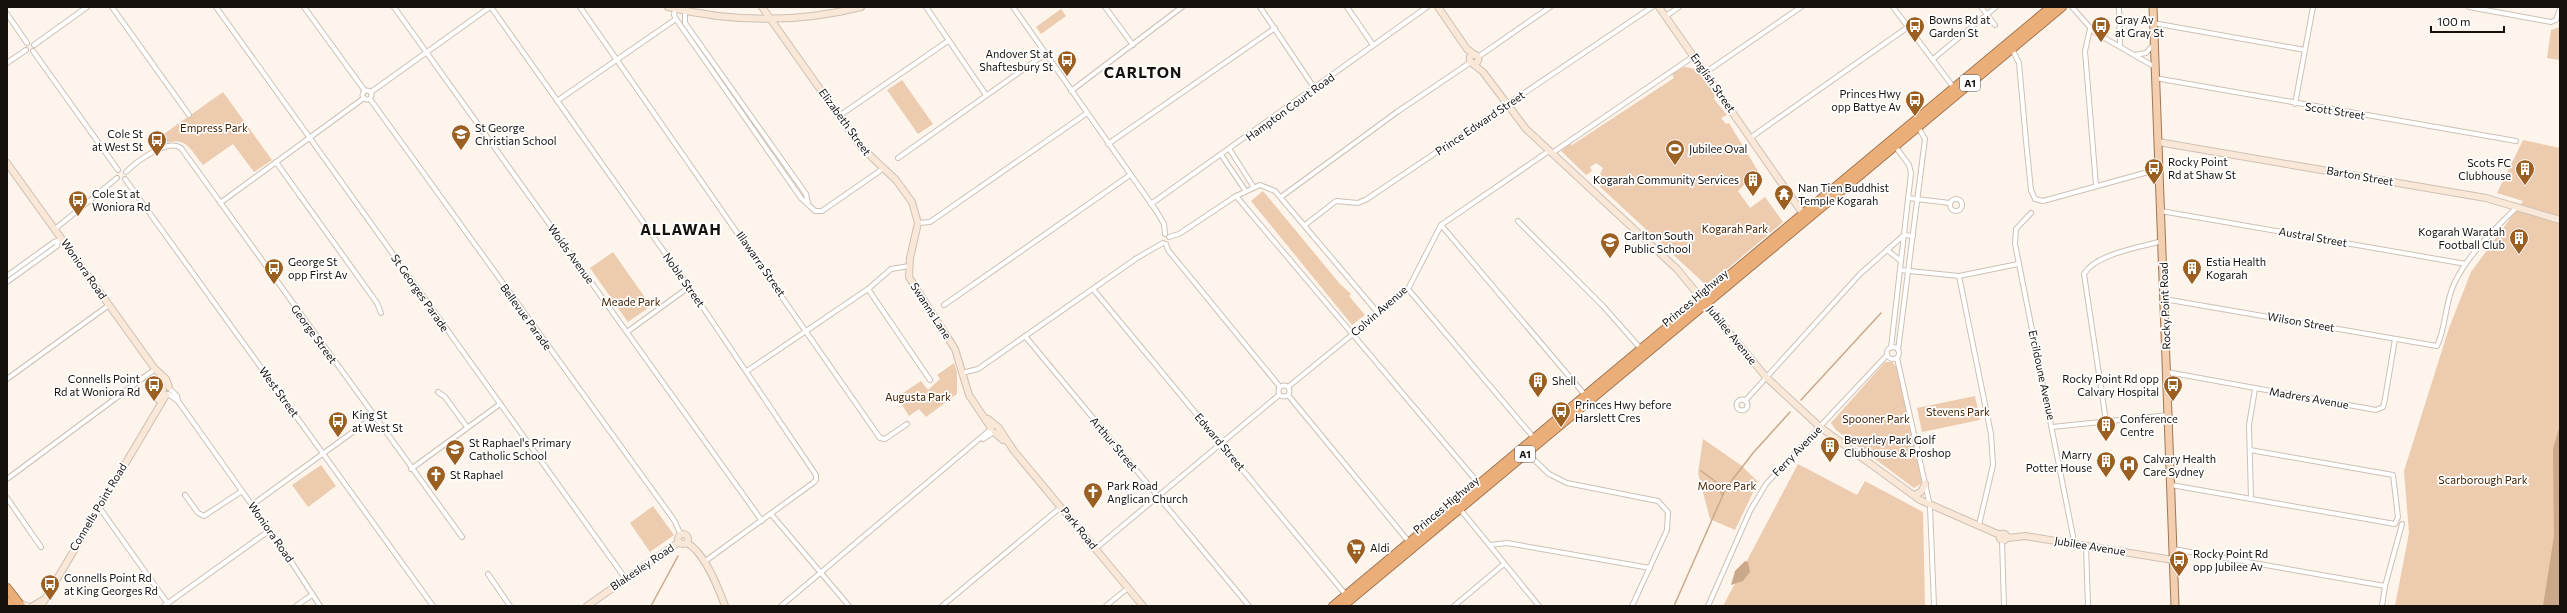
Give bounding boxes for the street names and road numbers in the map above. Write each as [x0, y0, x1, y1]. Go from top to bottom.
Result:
street label: English Street [1688, 51, 1739, 115]
street label: Hampton Court Road [1243, 70, 1337, 143]
road number: A1 [1960, 75, 1980, 91]
street label: Elizabeth Street [817, 86, 874, 158]
street label: Prince Edward Street [1433, 88, 1527, 157]
street label: Scott Street [2304, 99, 2367, 122]
street label: Barton Street [2326, 163, 2395, 188]
street label: Woids Avenue [546, 222, 597, 286]
street label: Austral Street [2278, 224, 2349, 249]
street label: Illawarra Street [734, 229, 789, 299]
street label: Woniora Road [59, 236, 110, 301]
street label: Noble Street [661, 250, 708, 310]
street label: St Georges Parade [389, 252, 452, 334]
street label: Rocky Point Road [2156, 262, 2173, 350]
street label: Princes Highway [1659, 266, 1731, 329]
street label: Swanns Lane [908, 280, 955, 341]
street label: Bellevue Parade [498, 281, 555, 353]
street label: Colvin Avenue [1348, 282, 1410, 339]
street label: George Street [289, 302, 340, 366]
street label: Jubilee Avenue [1704, 303, 1760, 367]
street label: Wilson Street [2267, 309, 2336, 334]
street label: Ercildoune Avenue [2027, 329, 2058, 421]
street label: West Street [257, 364, 302, 420]
street label: Madrers Avenue [2268, 384, 2350, 411]
street label: Edward Street [1193, 410, 1249, 473]
street label: Arthur Street [1088, 414, 1141, 474]
street label: Ferry Avenue [1769, 423, 1824, 479]
road number: A1 [1515, 446, 1535, 462]
street label: Connells Point Road [66, 461, 129, 553]
street label: Princes Highway [1410, 473, 1482, 536]
street label: Woniora Road [246, 499, 297, 564]
street label: Park Road [1058, 504, 1100, 552]
street label: Jubilee Avenue [2053, 533, 2127, 559]
street label: Blakesley Road [607, 540, 676, 593]

